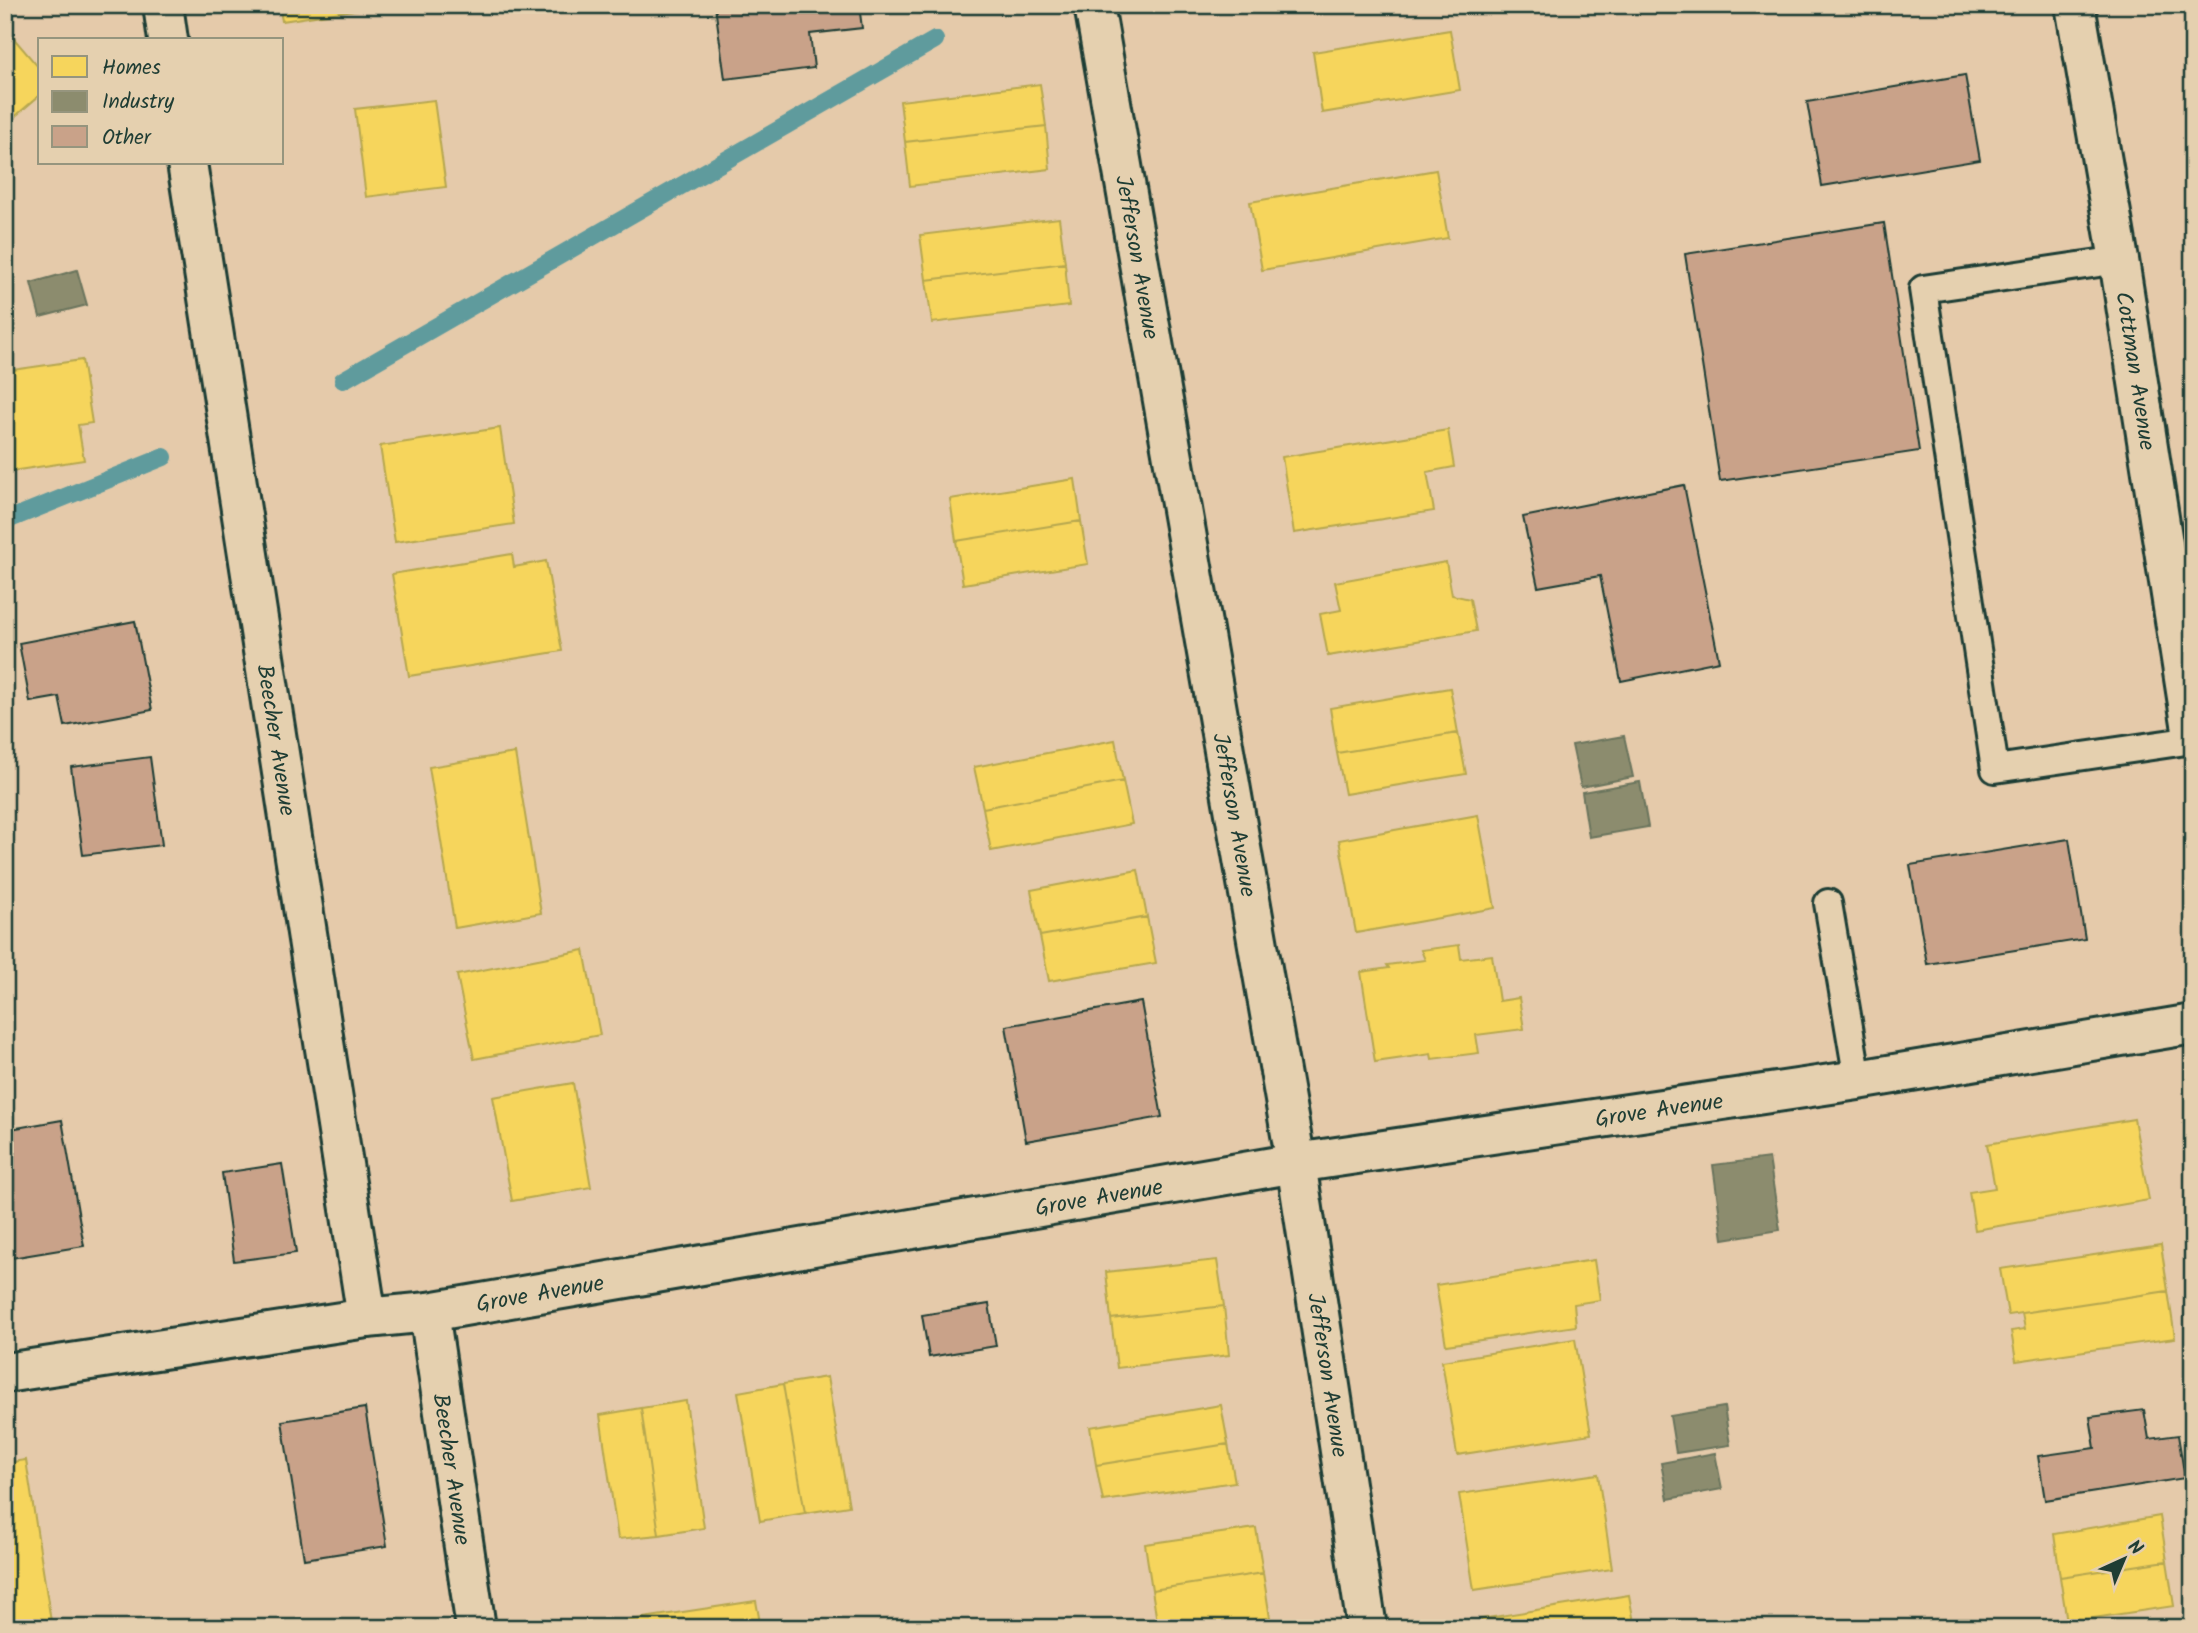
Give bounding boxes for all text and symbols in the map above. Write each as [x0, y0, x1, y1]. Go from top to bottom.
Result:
legend [38, 38, 284, 164]
text: Homes [102, 52, 161, 85]
text: Industry [102, 86, 174, 119]
text: Other [102, 122, 152, 155]
street label: Jefferson Avenue [1104, 173, 1168, 342]
street label: Cottman Avenue [2104, 289, 2164, 453]
street label: Beecher Avenue [245, 662, 305, 819]
street label: Jefferson Avenue [1201, 730, 1265, 900]
street label: Grove Avenue [1593, 1084, 1726, 1139]
street label: Grove Avenue [1032, 1170, 1166, 1228]
street label: Grove Avenue [474, 1266, 607, 1324]
street label: Jefferson Avenue [1296, 1291, 1357, 1460]
street label: Beecher Avenue [421, 1391, 479, 1548]
north arrow [2090, 1524, 2160, 1594]
text: N [2120, 1533, 2149, 1563]

